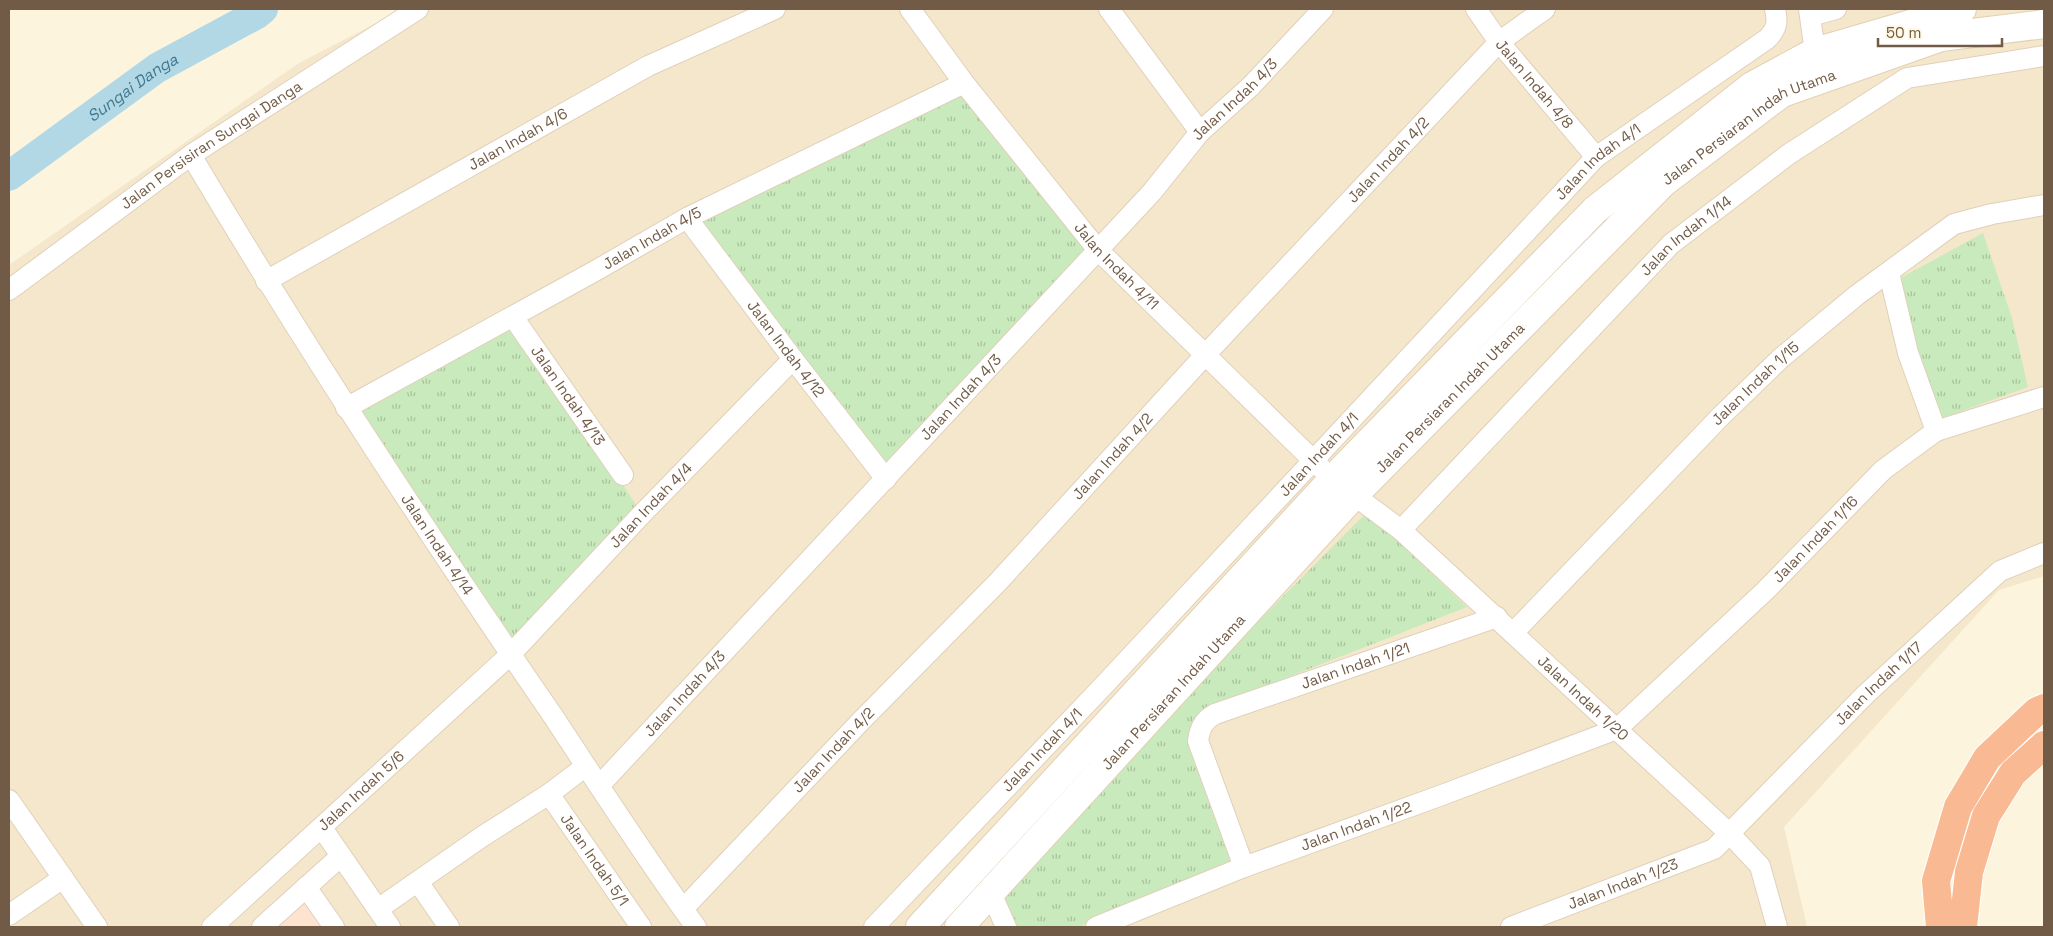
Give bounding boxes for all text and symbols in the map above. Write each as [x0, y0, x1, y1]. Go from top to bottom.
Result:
scale bar [1878, 15, 2002, 47]
text: 50 m [1886, 23, 1921, 42]
street label: Jalan Indah 4/8 [1492, 35, 1578, 132]
water label: Sungai Danga [83, 48, 182, 127]
street label: Jalan Indah 4/3 [1187, 54, 1281, 144]
street label: Jalan Persiaran Indah Utama [1658, 65, 1839, 189]
street label: Jalan Persisiran Sungai Danga [116, 76, 306, 213]
street label: Jalan Indah 4/6 [465, 103, 571, 174]
street label: Jalan Indah 4/2 [1343, 113, 1433, 206]
street label: Jalan Indah 4/1 [1551, 119, 1644, 204]
street label: Jalan Indah 1/14 [1636, 191, 1735, 280]
street label: Jalan Indah 4/5 [599, 202, 704, 274]
street label: Jalan Indah 4/11 [1070, 218, 1163, 313]
street label: Jalan Indah 4/12 [743, 296, 829, 401]
street label: Jalan Persiaran Indah Utama [1371, 318, 1529, 477]
street label: Jalan Indah 1/15 [1707, 337, 1803, 429]
street label: Jalan Indah 4/13 [527, 342, 610, 449]
street label: Jalan Indah 4/3 [916, 350, 1005, 444]
street label: Jalan Indah 4/1 [1275, 408, 1362, 500]
street label: Jalan Indah 4/2 [1068, 409, 1157, 503]
street label: Jalan Indah 4/4 [605, 458, 696, 552]
street label: Jalan Indah 4/14 [397, 490, 478, 599]
street label: Jalan Indah 1/16 [1768, 491, 1862, 586]
street label: Jalan Persiaran Indah Utama [1097, 610, 1249, 774]
street label: Jalan Indah 1/17 [1831, 637, 1926, 729]
street label: Jalan Indah 1/21 [1298, 638, 1412, 693]
street label: Jalan Indah 4/3 [640, 646, 729, 740]
street label: Jalan Indah 1/20 [1534, 651, 1633, 745]
street label: Jalan Indah 4/2 [788, 703, 878, 796]
street label: Jalan Indah 4/1 [998, 704, 1086, 796]
street label: Jalan Indah 5/6 [314, 746, 408, 835]
street label: Jalan Indah 1/22 [1298, 797, 1414, 855]
street label: Jalan Indah 5/1 [556, 810, 633, 909]
street label: Jalan Indah 1/23 [1565, 854, 1681, 913]

